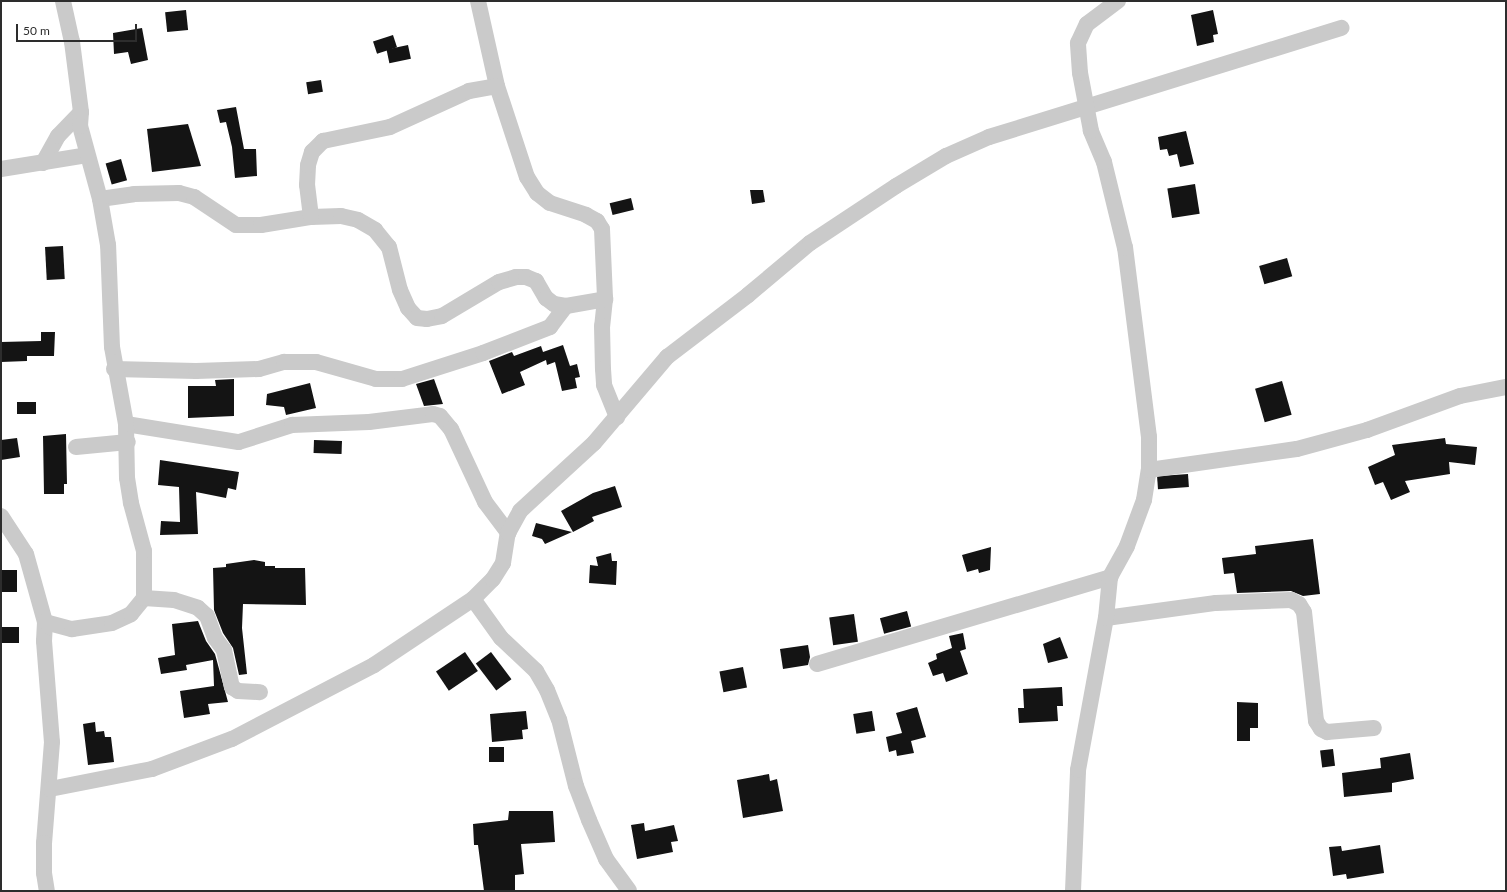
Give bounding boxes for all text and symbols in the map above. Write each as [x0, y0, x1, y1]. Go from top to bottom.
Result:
scale bar [18, 16, 139, 42]
text: 50 m [23, 23, 50, 38]

